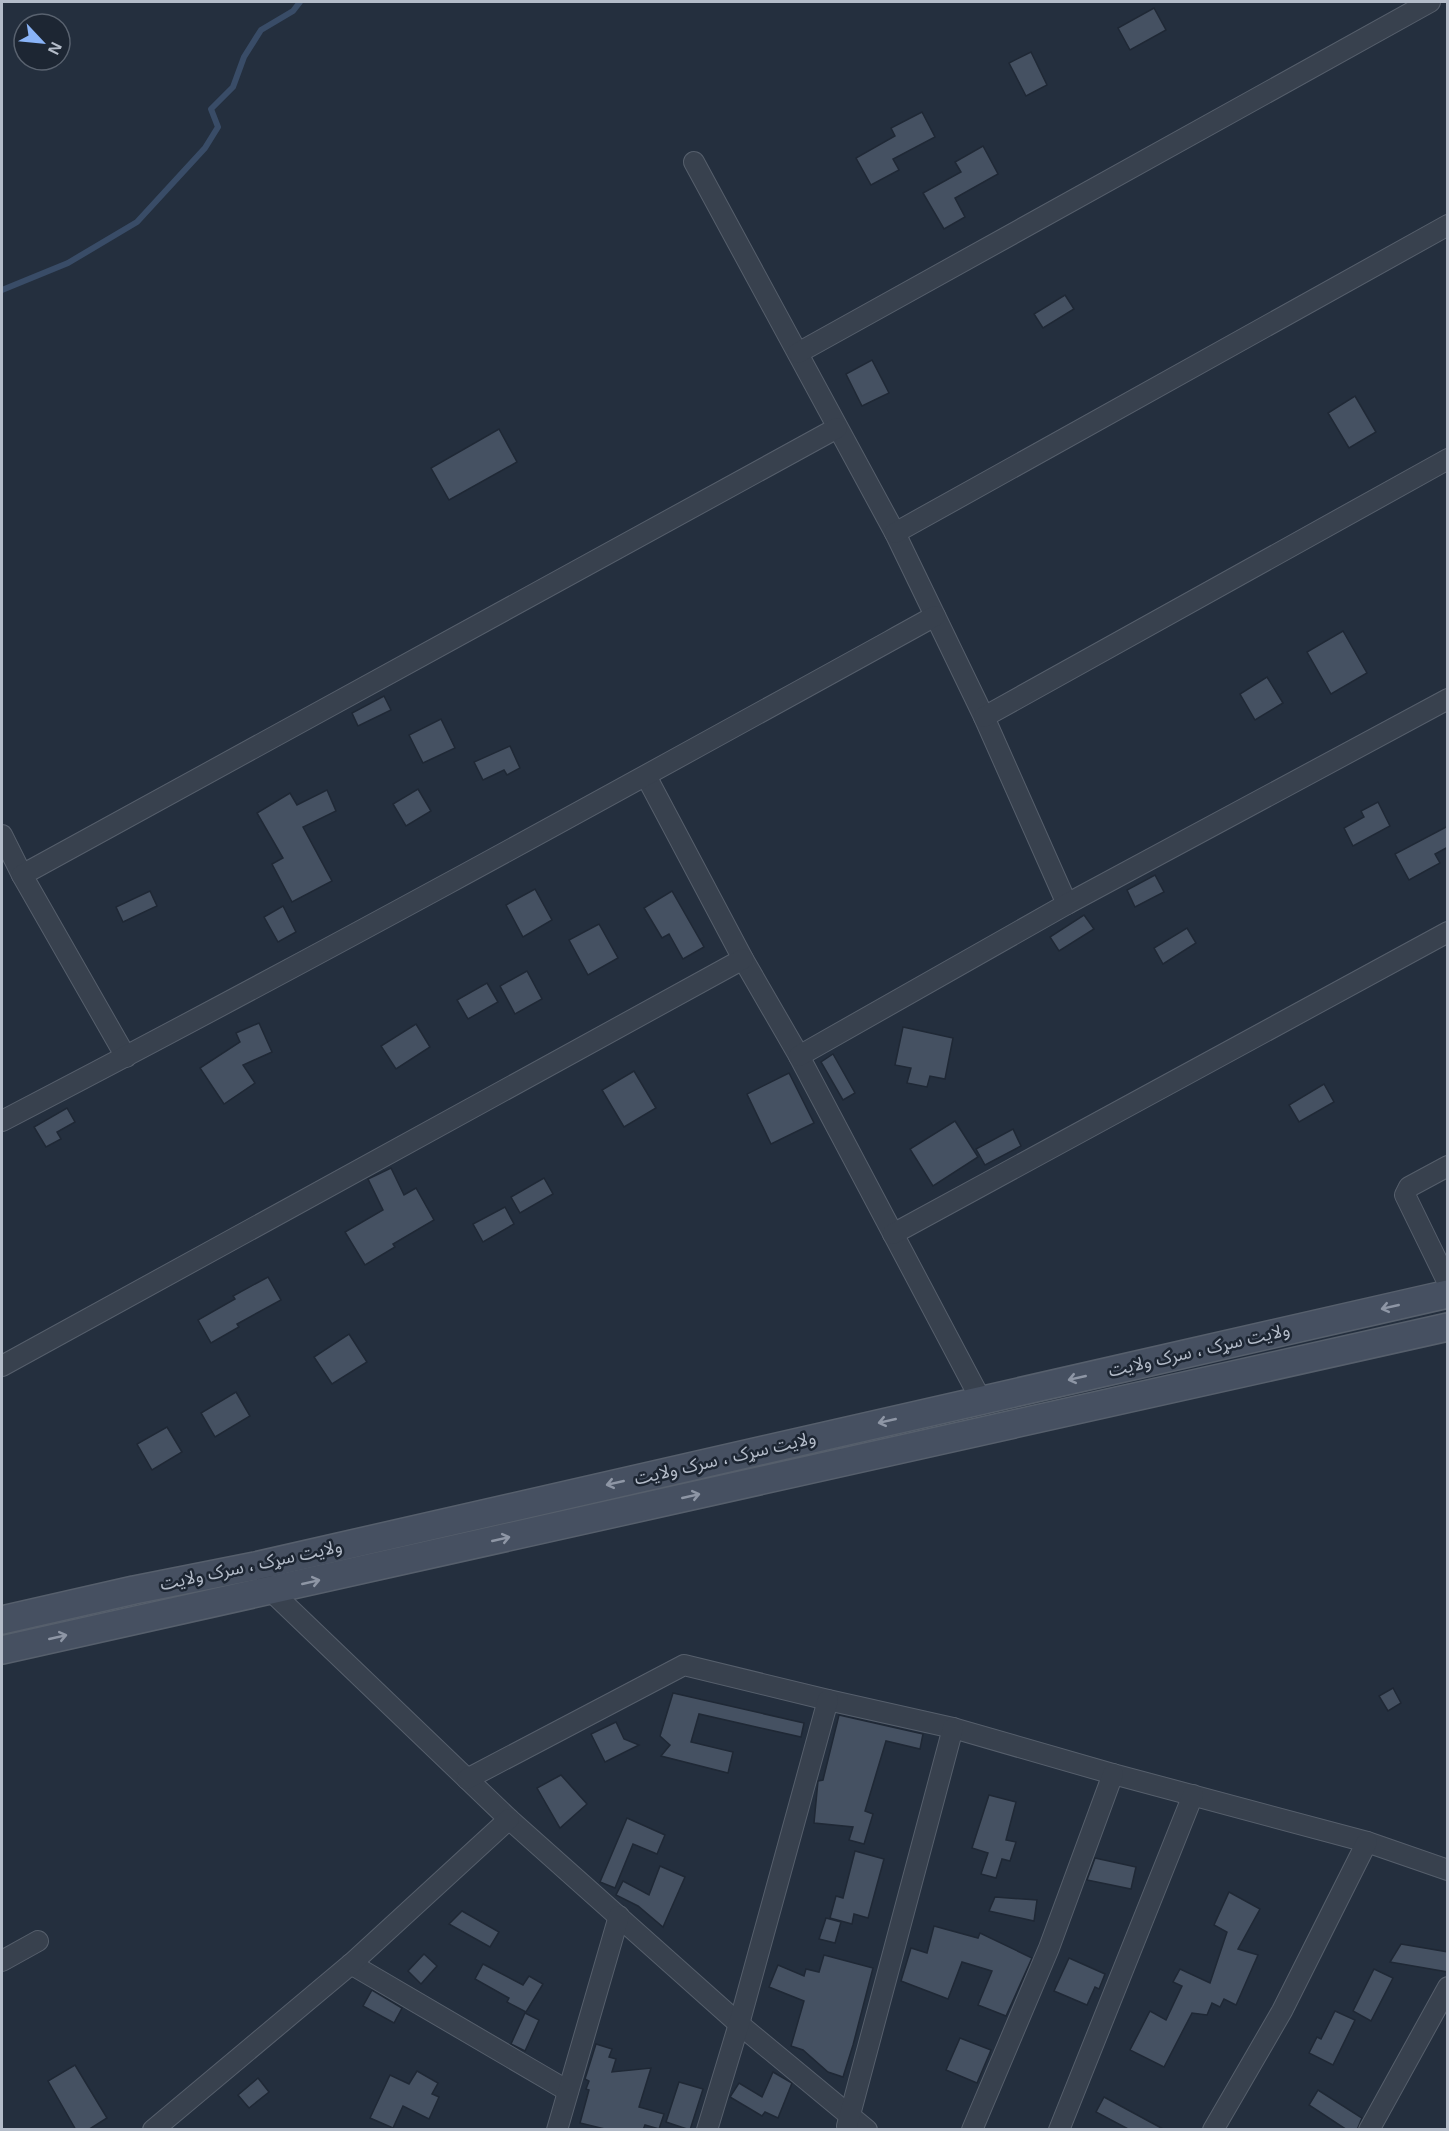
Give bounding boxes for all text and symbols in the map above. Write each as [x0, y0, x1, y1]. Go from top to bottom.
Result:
north arrow [12, 12, 72, 72]
text: N [45, 39, 65, 57]
one-way arrow [1381, 1301, 1400, 1313]
street label: ولایت سړک ، سرک ولایت [1106, 1319, 1292, 1382]
one-way arrow [1068, 1373, 1088, 1384]
one-way arrow [878, 1416, 897, 1428]
street label: ولایت سړک ، سرک ولایت [632, 1427, 818, 1490]
one-way arrow [606, 1478, 625, 1490]
one-way arrow [681, 1490, 700, 1501]
one-way arrow [491, 1533, 510, 1544]
street label: ولایت سړک ، سرک ولایت [158, 1536, 344, 1595]
one-way arrow [300, 1576, 320, 1587]
one-way arrow [49, 1630, 68, 1642]

